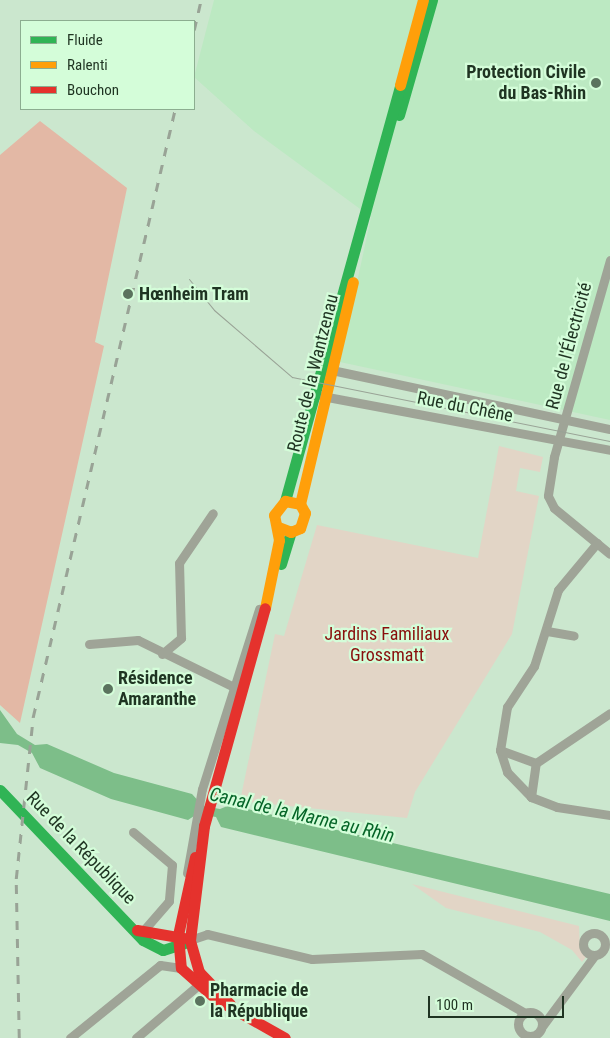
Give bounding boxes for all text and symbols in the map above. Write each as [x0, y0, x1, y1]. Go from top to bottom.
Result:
legend [20, 20, 195, 110]
text: Fluide [67, 31, 103, 49]
text: Ralenti [67, 56, 108, 74]
place label: Protection Civile du Bas-Rhin [466, 62, 586, 104]
marker: Protection Civile du Bas-Rhin [590, 77, 602, 89]
text: Bouchon [67, 81, 119, 99]
street label: Rue de l'Électricité [542, 280, 596, 412]
place label: Hœnheim Tram [139, 283, 249, 305]
marker: Hœnheim Tram [121, 287, 135, 301]
street label: Route de la Wantzenau [283, 292, 343, 454]
street label: Rue du Chêne [415, 387, 515, 427]
park label: Jardins Familiaux Grossmatt [325, 624, 449, 666]
place label: Résidence Amaranthe [118, 668, 196, 711]
marker: Résidence Amaranthe [102, 683, 114, 695]
water label: Canal de la Marne au Rhin [207, 783, 397, 847]
street label: Rue de la République [22, 787, 140, 909]
place label: Pharmacie de la République [210, 980, 308, 1022]
scale bar [430, 986, 566, 1018]
marker: Pharmacie de la République [194, 995, 206, 1007]
text: 100 m [436, 996, 473, 1014]

